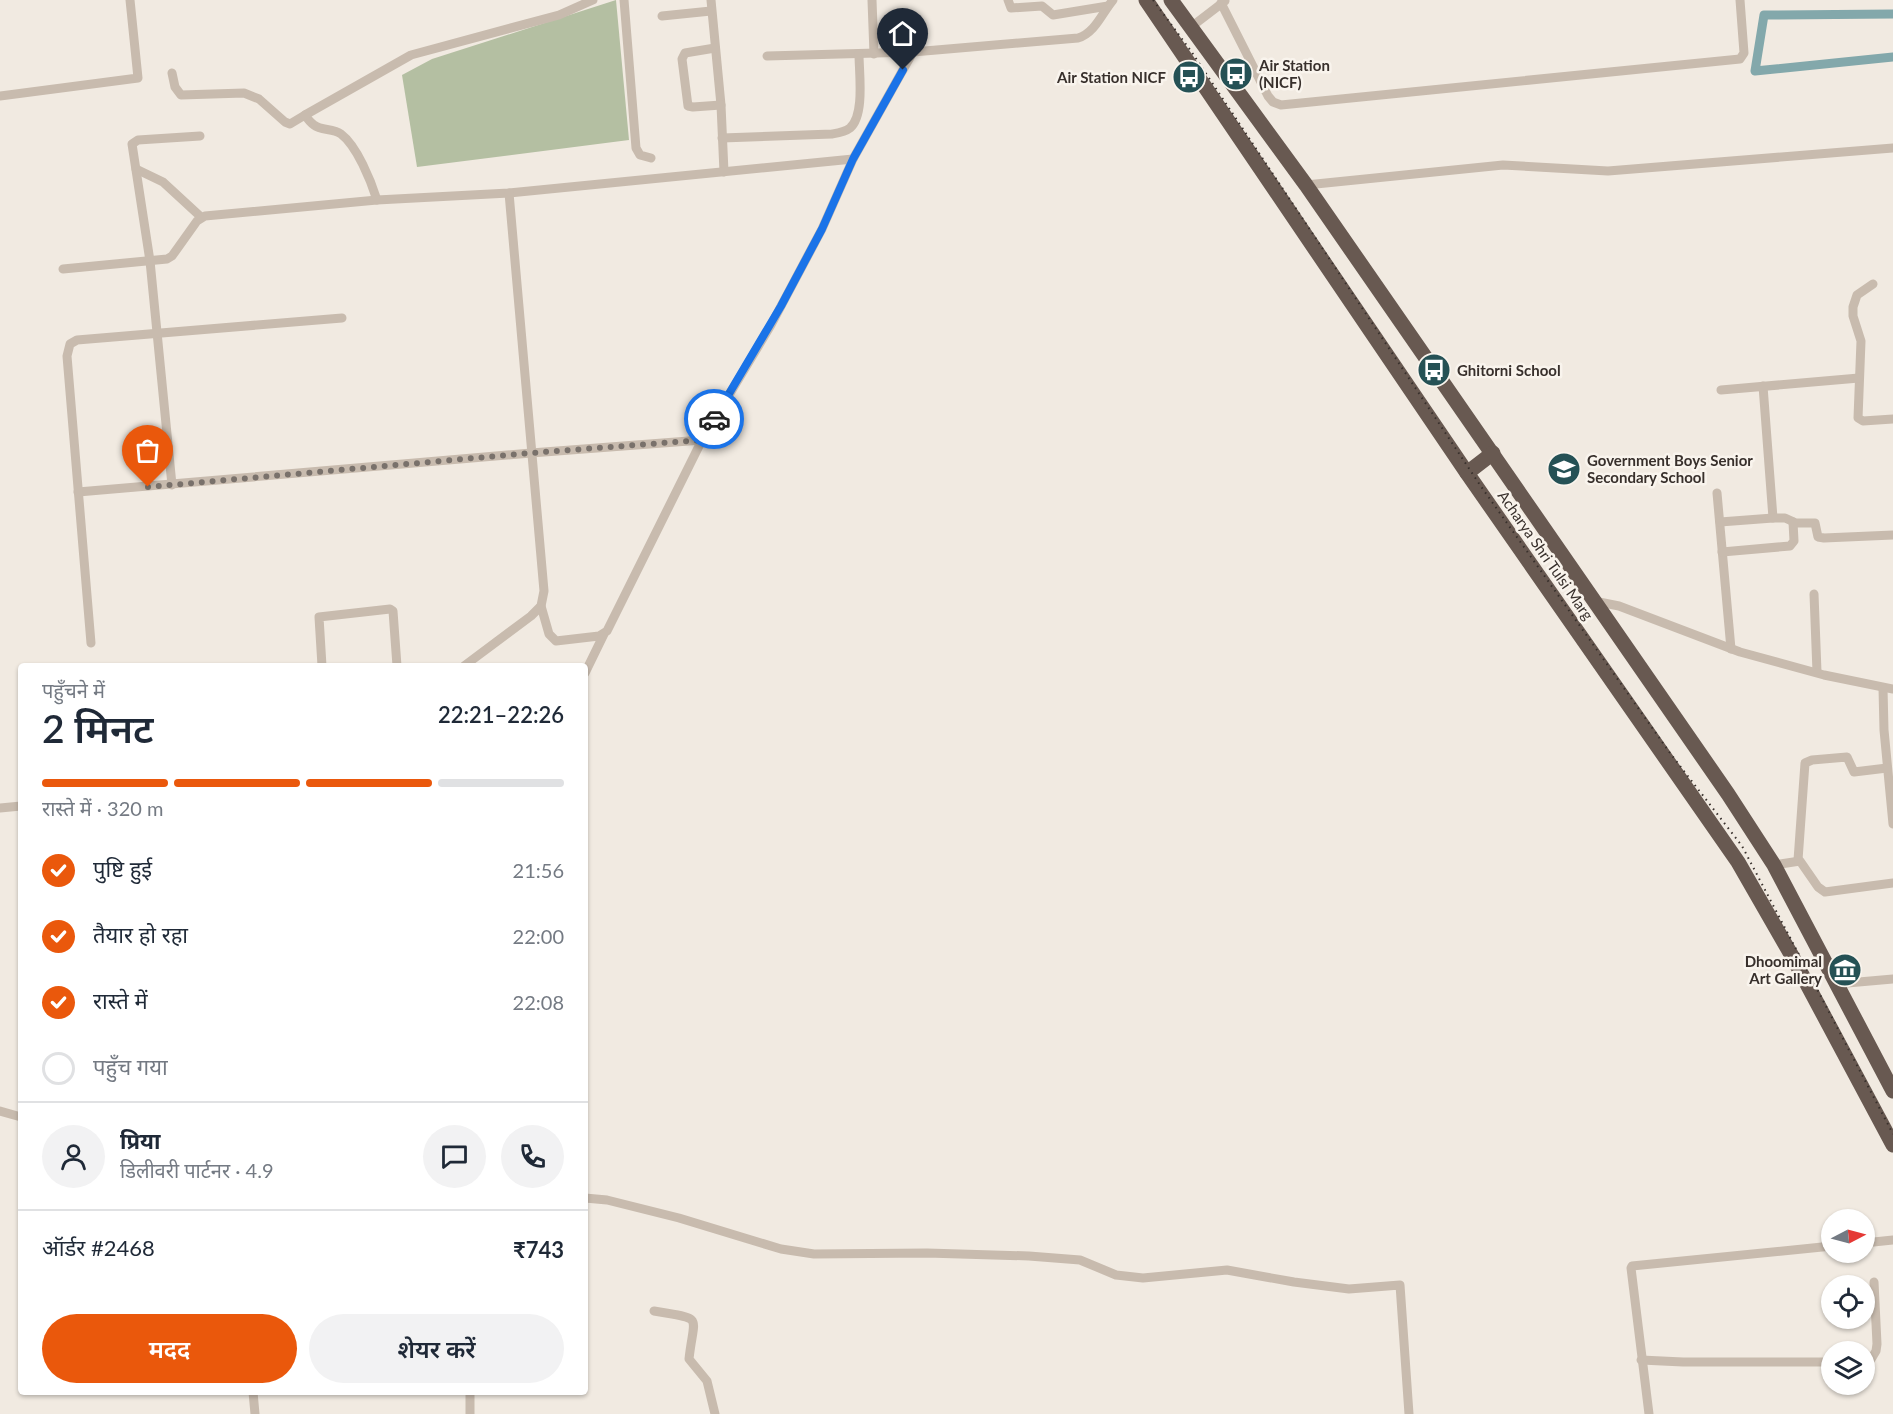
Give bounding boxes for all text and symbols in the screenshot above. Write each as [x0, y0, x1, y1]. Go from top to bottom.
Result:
pin [877, 8, 928, 70]
icon: home [886, 17, 919, 50]
bus stop icon: Air Station (NICF) [1218, 56, 1254, 92]
place label: Air Station (NICF) [1258, 56, 1330, 91]
bus stop icon: Air Station NICF [1171, 59, 1207, 95]
place label: Air Station NICF [1056, 68, 1167, 86]
bus stop icon: Ghitorni School [1416, 352, 1452, 388]
place label: Ghitorni School [1457, 361, 1561, 379]
courier [684, 389, 744, 449]
icon: car [698, 403, 731, 436]
pin [122, 425, 173, 487]
icon: bag [131, 434, 164, 467]
school or university icon: Government Boys Senior Secondary School [1546, 451, 1582, 487]
place label: Government Boys Senior Secondary School [1587, 451, 1753, 486]
street label: Acharya Shri Tulsi Marg [1495, 487, 1598, 623]
text: पहुँचने में [42, 678, 105, 702]
text: 22:21–22:26 [438, 701, 564, 728]
text: 2 मिनट [42, 705, 154, 751]
text: रास्ते में · 320 m [42, 796, 163, 820]
icon: check [42, 854, 75, 887]
text: पुष्टि हुई [93, 855, 152, 882]
text: 21:56 [513, 858, 564, 882]
icon: check [42, 920, 75, 953]
text: तैयार हो रहा [93, 921, 188, 948]
text: 22:00 [513, 924, 564, 948]
place label: Dhoomimal Art Gallery [1745, 952, 1822, 987]
museum icon: Dhoomimal Art Gallery [1827, 952, 1863, 988]
icon: check [42, 986, 75, 1019]
text: रास्ते में [93, 987, 148, 1014]
text: 22:08 [513, 990, 564, 1014]
text: पहुँच गया [93, 1053, 168, 1080]
button: person [42, 1125, 105, 1188]
button: chat [423, 1125, 486, 1188]
button: phone [501, 1125, 564, 1188]
text: प्रिया [120, 1127, 160, 1154]
text: डिलीवरी पार्टनर · 4.9 [120, 1158, 273, 1182]
north arrow [1821, 1209, 1875, 1263]
map controls [1821, 1209, 1875, 1395]
text: ऑर्डर #2468 [42, 1234, 155, 1261]
text: ₹743 [513, 1236, 564, 1263]
button: locate [1821, 1275, 1875, 1329]
button: मदद [42, 1314, 297, 1383]
button: शेयर करें [309, 1314, 564, 1383]
button: layers [1821, 1341, 1875, 1395]

